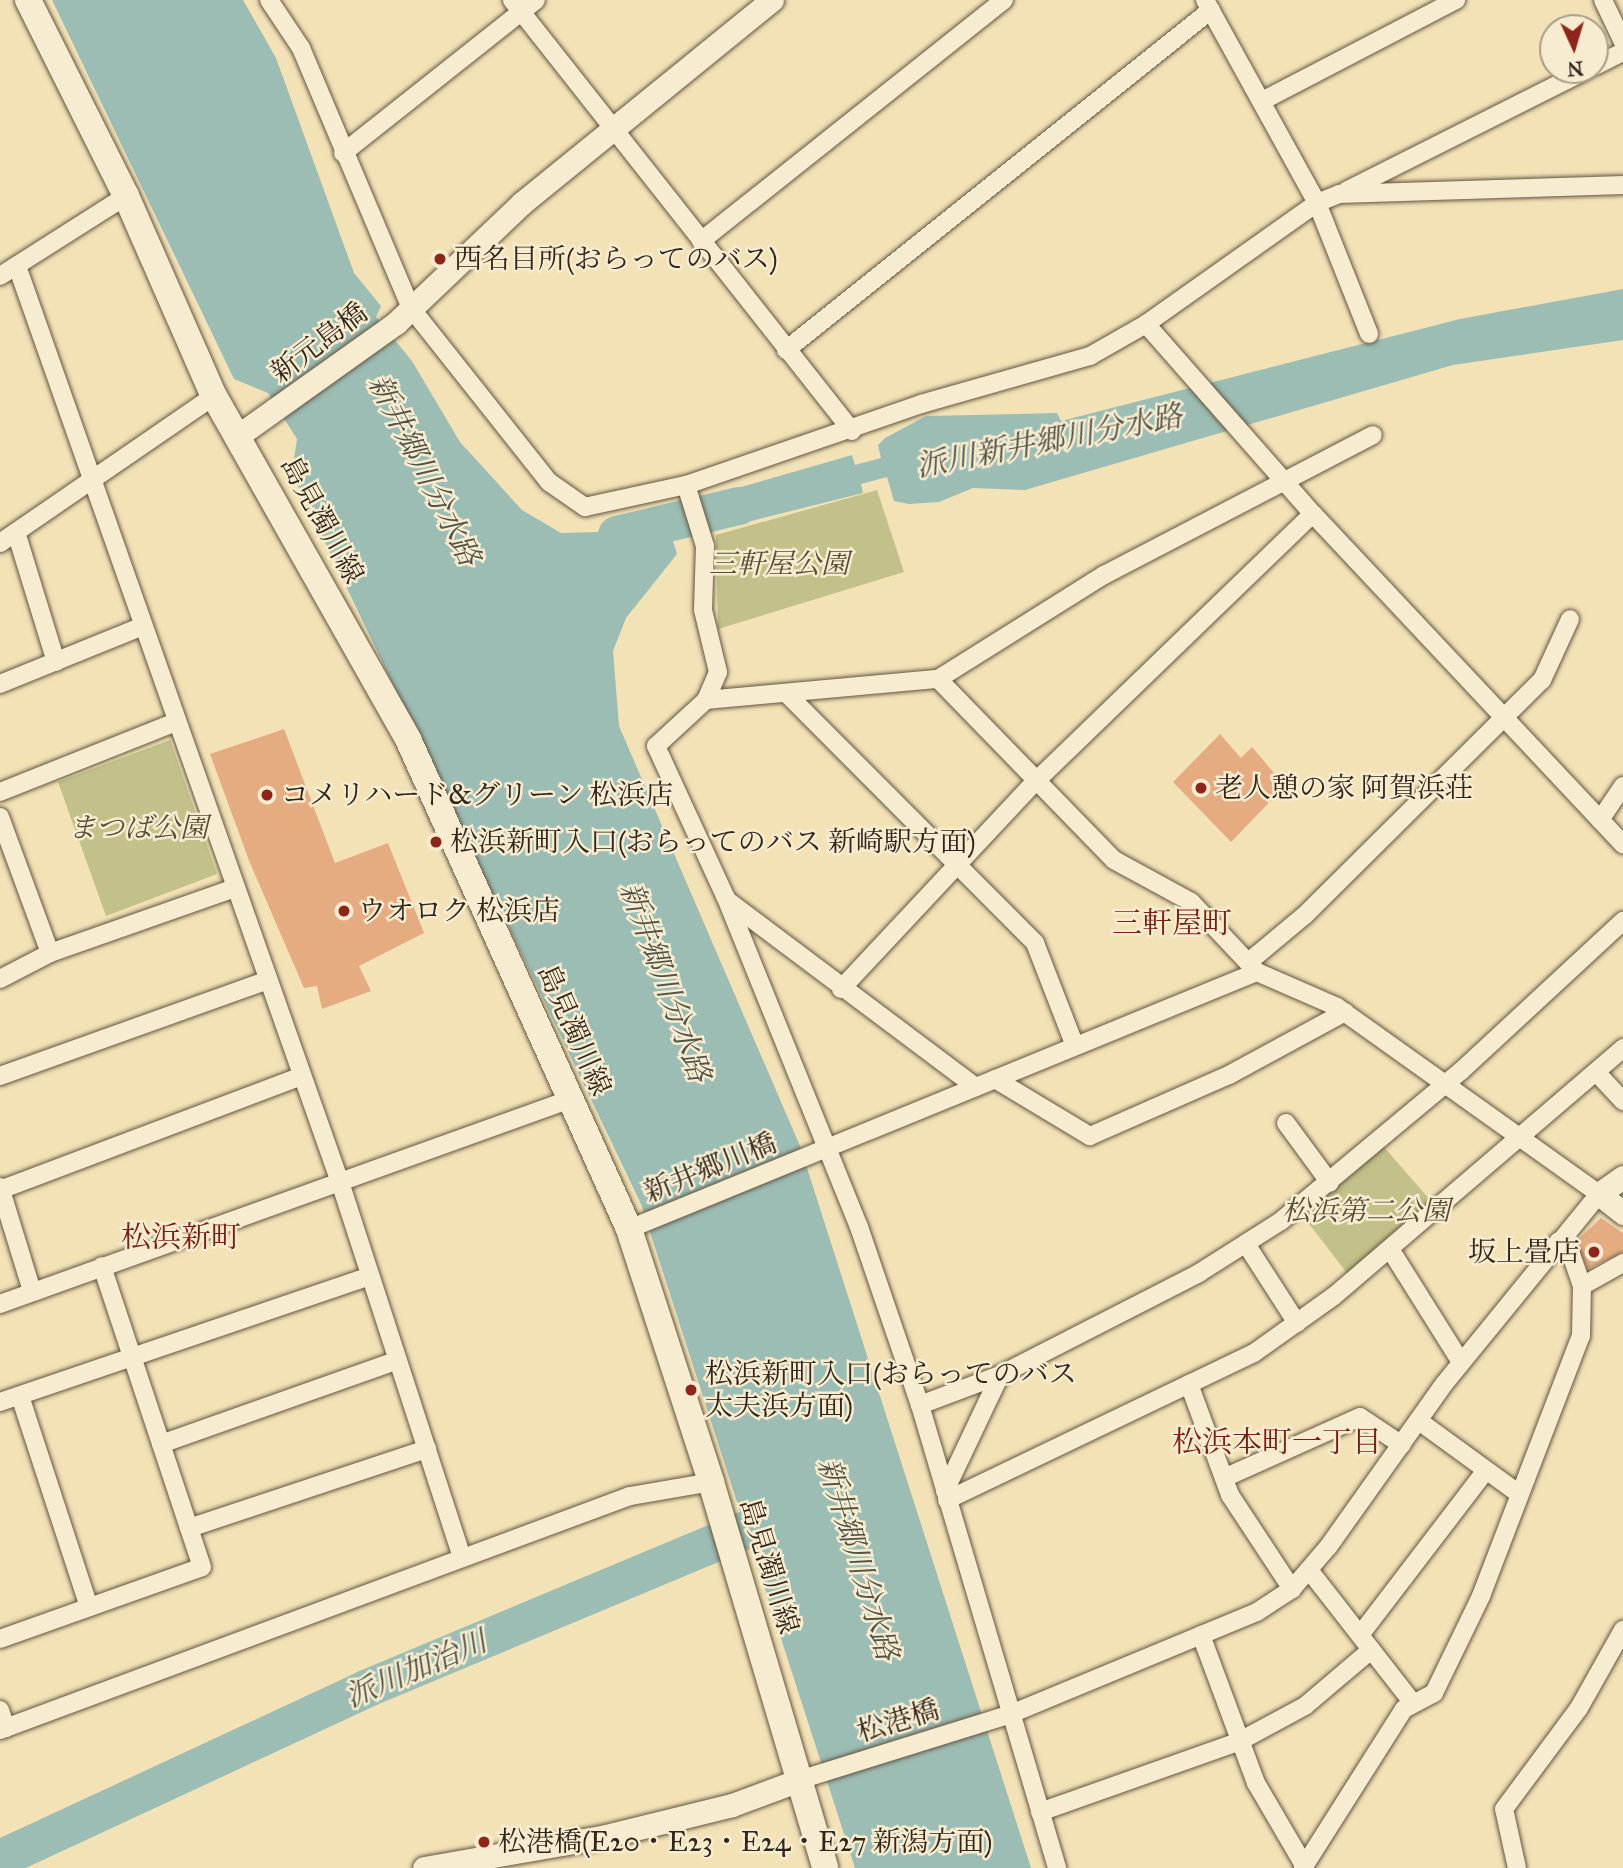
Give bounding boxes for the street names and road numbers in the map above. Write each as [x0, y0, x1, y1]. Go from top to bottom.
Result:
street label: 新元島橋 [264, 296, 374, 390]
street label: 島見濁川線 [273, 451, 371, 589]
street label: 島見濁川線 [530, 959, 618, 1101]
street label: 新井郷川橋 [639, 1126, 781, 1210]
street label: 島見濁川線 [732, 1494, 806, 1638]
street label: 松港橋 [853, 1693, 943, 1749]

